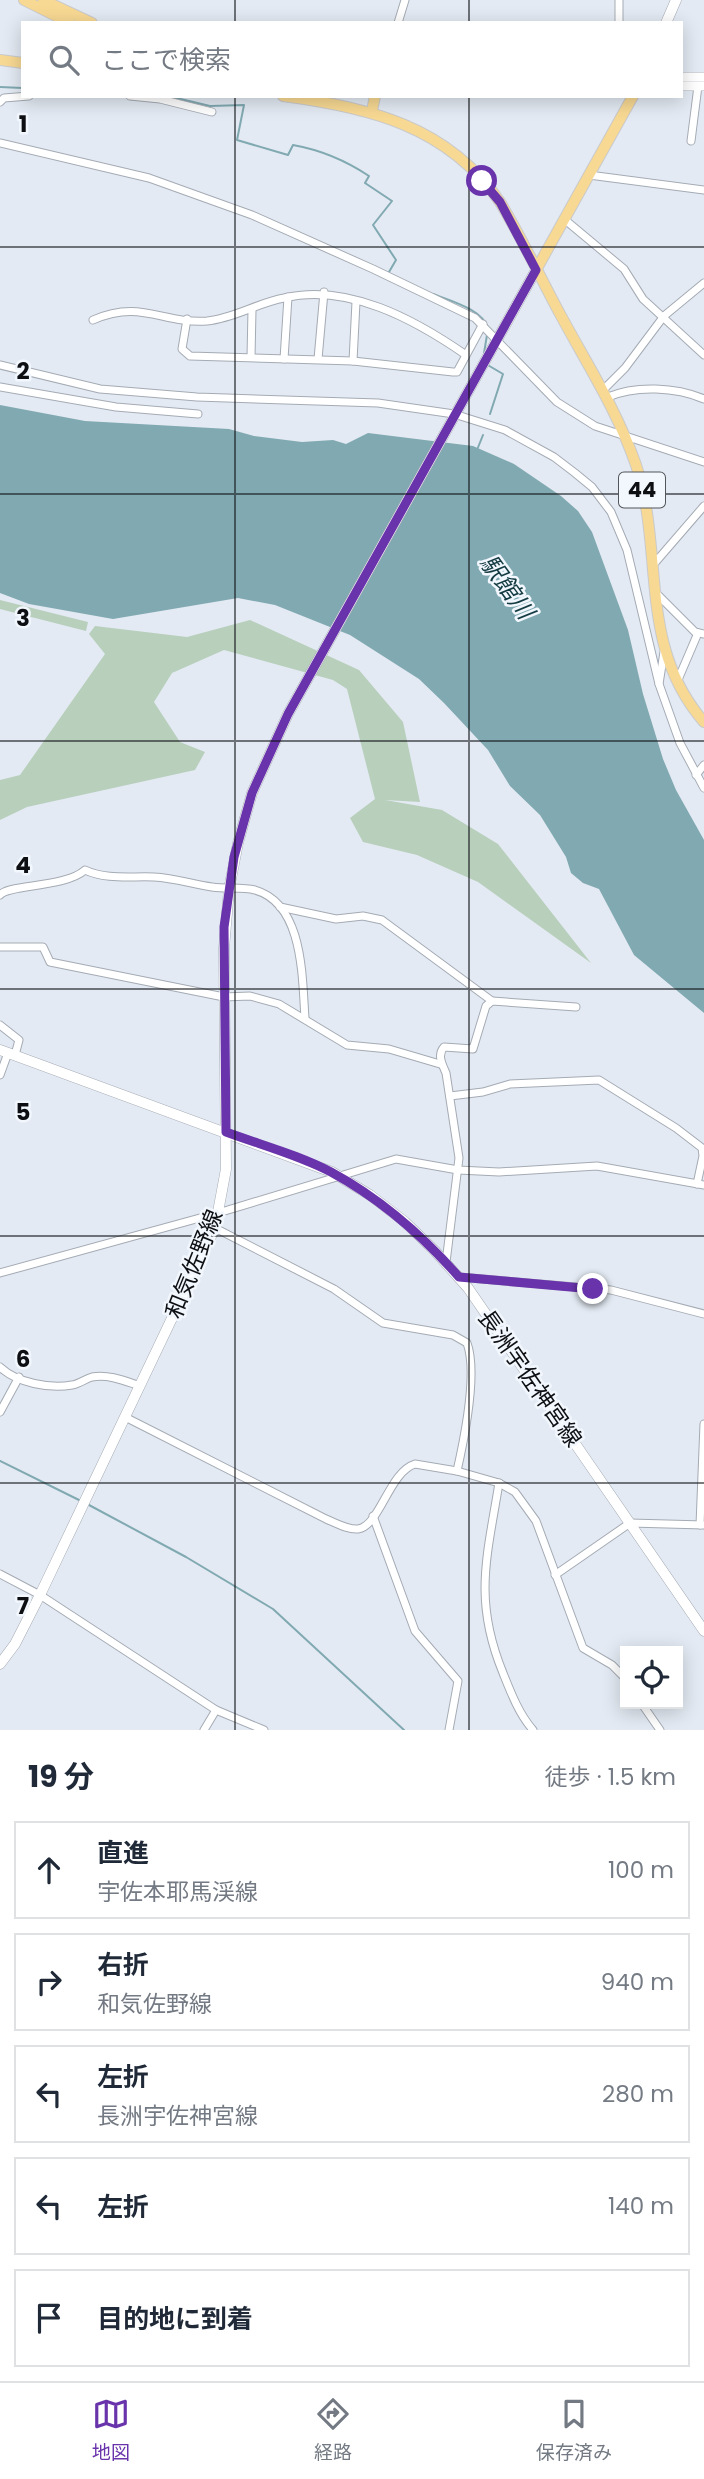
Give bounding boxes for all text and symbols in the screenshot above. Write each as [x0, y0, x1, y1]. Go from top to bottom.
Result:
search box [21, 21, 683, 98]
icon: search [45, 41, 83, 79]
text: ここで検索 [101, 42, 231, 78]
text: 1 [19, 108, 27, 140]
route start [466, 165, 497, 196]
text: 2 [16, 355, 30, 387]
road number: 44 [619, 472, 665, 508]
water label: 駅館川 [473, 548, 544, 628]
text: 3 [16, 602, 30, 634]
text: 4 [15, 849, 31, 881]
text: 5 [16, 1096, 30, 1128]
street label: 和気佐野線 [158, 1205, 230, 1323]
route end [577, 1273, 608, 1304]
street label: 長洲宇佐神宮線 [471, 1303, 589, 1453]
text: 6 [16, 1343, 30, 1375]
text: 7 [17, 1590, 29, 1622]
map controls [620, 1646, 683, 1709]
button: locate [620, 1646, 683, 1709]
text: 19 分 [28, 1755, 94, 1798]
text: 徒歩 · 1.5 km [545, 1761, 676, 1793]
text: 直進 [97, 1835, 149, 1871]
icon: ahead [30, 1851, 68, 1889]
text: 100 m [608, 1854, 674, 1886]
text: 宇佐本耶馬渓線 [97, 1876, 258, 1908]
text: 右折 [97, 1947, 149, 1983]
icon: right [30, 1963, 68, 2001]
text: 940 m [601, 1966, 674, 1998]
text: 和気佐野線 [97, 1988, 212, 2020]
text: 左折 [97, 2059, 149, 2095]
icon: left [30, 2075, 68, 2113]
text: 280 m [602, 2078, 674, 2110]
text: 長洲宇佐神宮線 [97, 2100, 258, 2132]
icon: left [30, 2187, 68, 2225]
text: 左折 [97, 2189, 149, 2225]
text: 140 m [608, 2190, 674, 2222]
icon: arrive [30, 2299, 68, 2337]
text: 目的地に到着 [97, 2301, 253, 2337]
tab: 地図 [92, 2395, 130, 2467]
tab: 経路 [314, 2395, 352, 2467]
tab: 保存済み [536, 2395, 612, 2467]

